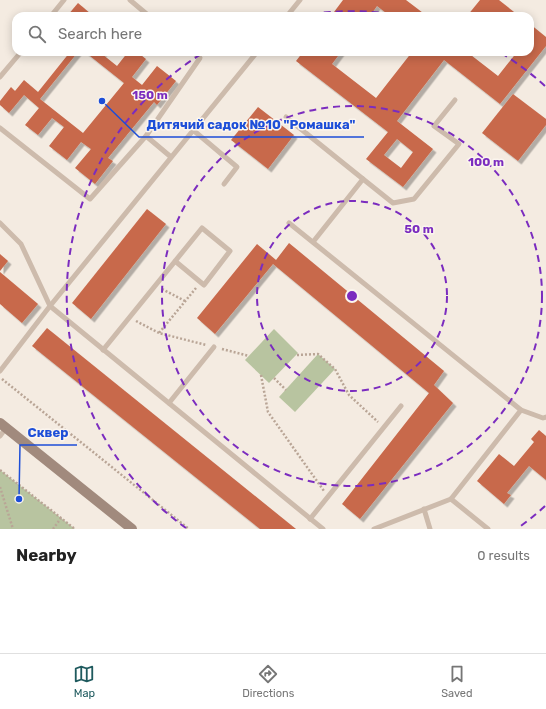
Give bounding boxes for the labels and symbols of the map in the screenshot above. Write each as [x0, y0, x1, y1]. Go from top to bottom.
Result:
text: 150 m [132, 88, 168, 102]
callout: Дитячий садок №10 "Ромашка" [139, 112, 364, 137]
text: Дитячий садок №10 "Ромашка" [147, 117, 356, 132]
text: 100 m [468, 155, 504, 169]
text: 50 m [404, 222, 434, 236]
centre of rings [345, 289, 359, 303]
callout: Сквер [20, 420, 77, 445]
text: Сквер [28, 425, 68, 440]

